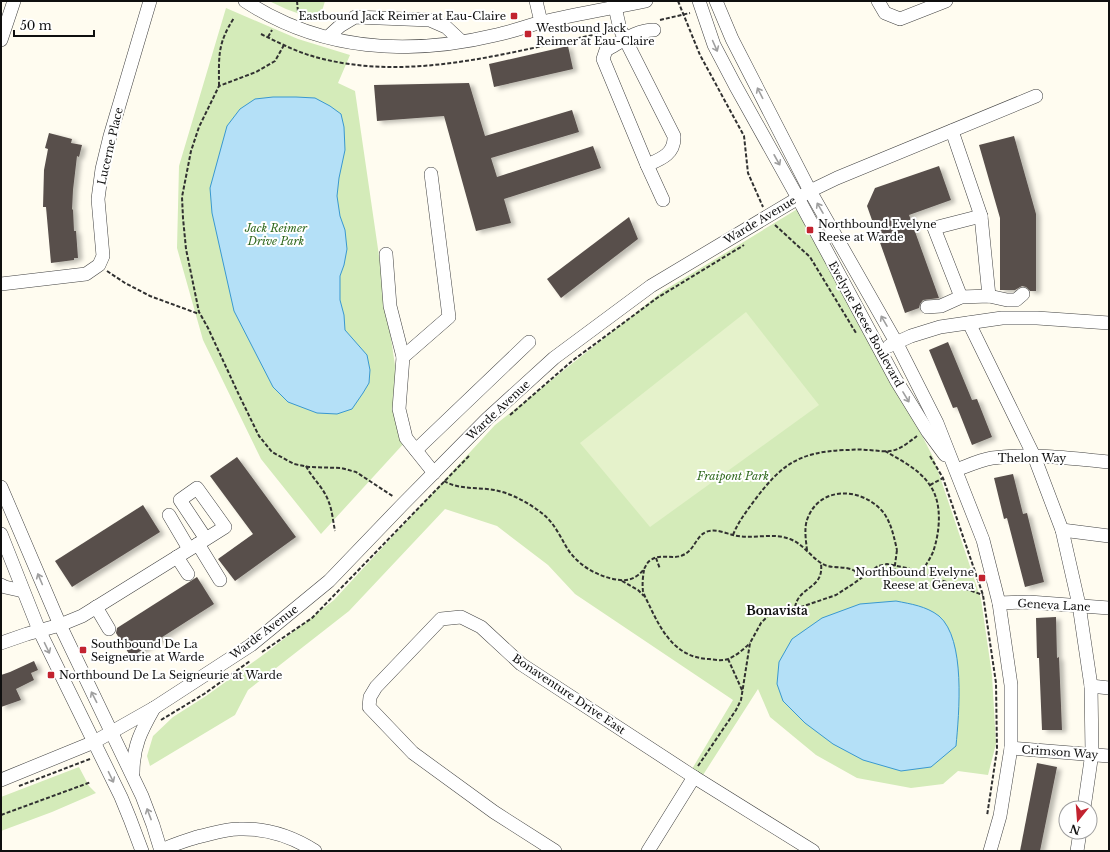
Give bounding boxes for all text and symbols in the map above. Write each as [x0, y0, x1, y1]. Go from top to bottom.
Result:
place label: Eastbound Jack Reimer at Eau-Claire [299, 9, 506, 23]
marker: Eastbound Jack Reimer at Eau-Claire [509, 11, 519, 21]
scale bar [14, 12, 94, 38]
text: 50 m [20, 18, 52, 33]
place label: Westbound Jack Reimer at Eau-Claire [535, 21, 655, 48]
marker: Westbound Jack Reimer at Eau-Claire [523, 29, 533, 39]
one-way arrow [712, 39, 719, 51]
one-way arrow [755, 87, 763, 99]
street label: Lucerne Place [94, 106, 126, 186]
one-way arrow [773, 154, 781, 166]
street label: Warde Avenue [721, 193, 799, 248]
one-way arrow [816, 202, 823, 214]
place label: Northbound Evelyne Reese at Warde [818, 217, 937, 244]
park label: Jack Reimer Drive Park [244, 221, 308, 248]
marker: Northbound Evelyne Reese at Warde [805, 225, 815, 235]
street label: Evelyne Reese Boulevard [826, 259, 907, 390]
one-way arrow [880, 315, 888, 327]
street label: Warde Avenue [463, 377, 533, 444]
one-way arrow [903, 391, 911, 403]
street label: Thelon Way [998, 451, 1066, 465]
park label: Fraipont Park [696, 469, 769, 483]
place label: Northbound Evelyne Reese at Geneva [855, 565, 975, 592]
marker: Northbound Evelyne Reese at Geneva [977, 573, 987, 583]
one-way arrow [35, 574, 43, 586]
street label: Geneva Lane [1017, 596, 1091, 614]
street label: Warde Avenue [226, 602, 301, 663]
district label: Bonavista [746, 603, 808, 618]
place label: Southbound De La Seigneurie at Warde [91, 637, 204, 664]
one-way arrow [44, 642, 51, 654]
marker: Southbound De La Seigneurie at Warde [78, 645, 88, 655]
street label: Bonaventure Drive East [510, 651, 629, 738]
place label: Northbound De La Seigneurie at Warde [59, 668, 282, 682]
marker: Northbound De La Seigneurie at Warde [46, 670, 56, 680]
one-way arrow [90, 691, 97, 703]
street label: Crimson Way [1021, 742, 1099, 762]
one-way arrow [108, 771, 115, 783]
north arrow [1058, 800, 1098, 840]
one-way arrow [145, 808, 152, 820]
text: N [1067, 821, 1082, 838]

